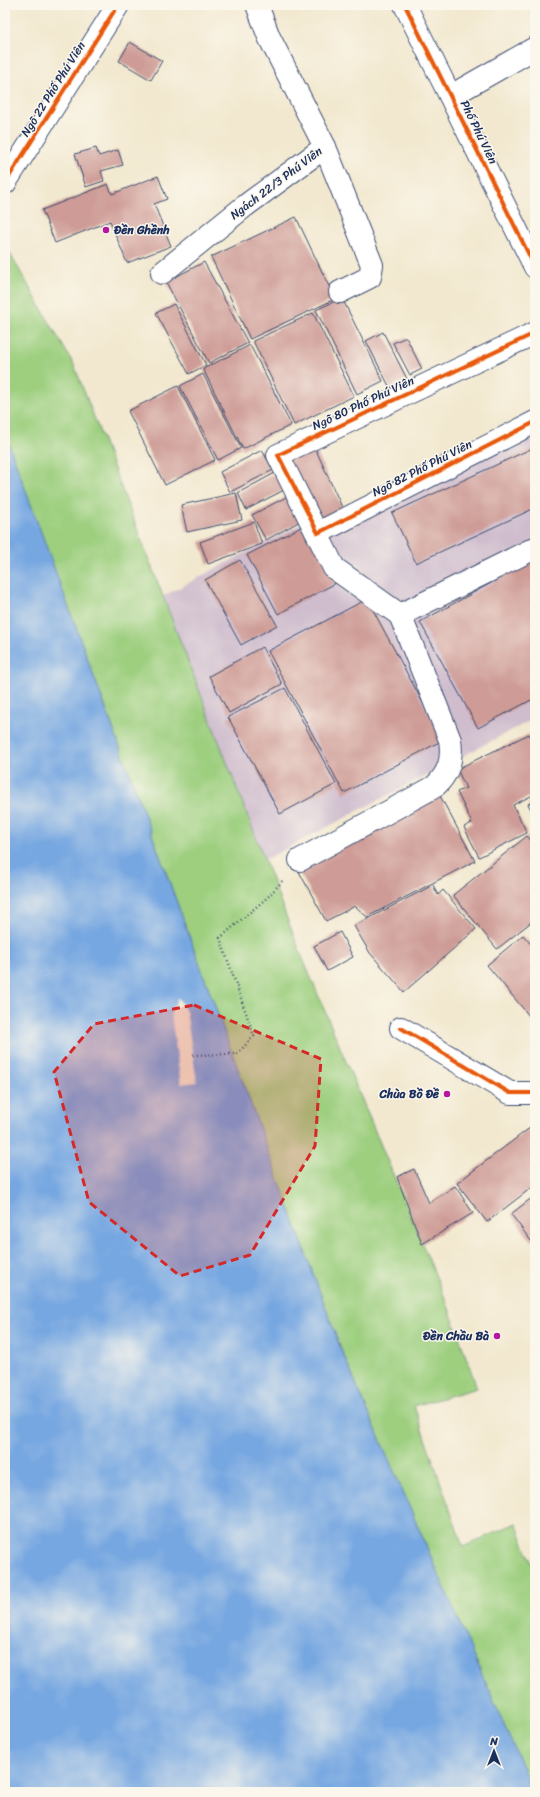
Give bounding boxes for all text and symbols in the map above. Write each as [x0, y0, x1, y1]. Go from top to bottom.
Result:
street label: Ngõ 22 Phố Phú Viên [15, 36, 92, 141]
street label: Phố Phú Viên [454, 96, 504, 168]
street label: Ngách 22/3 Phú Viên [225, 140, 328, 225]
place label: Đền Ghềnh [113, 219, 170, 241]
marker: Đền Ghềnh [101, 225, 111, 235]
street label: Ngõ 80 Phố Phú Viên [308, 369, 418, 436]
street label: Ngõ 82 Phố Phú Viên [368, 433, 476, 503]
place label: Chùa Bồ Đề [378, 1083, 440, 1105]
marker: Chùa Bồ Đề [442, 1089, 452, 1099]
place label: Đền Chầu Bà [422, 1325, 489, 1347]
marker: Đền Chầu Bà [492, 1331, 502, 1341]
north arrow [474, 1731, 514, 1771]
text: N [489, 1732, 498, 1751]

